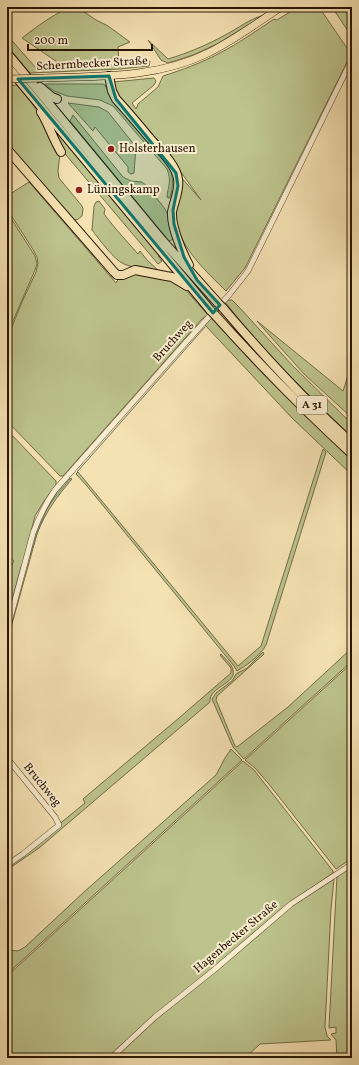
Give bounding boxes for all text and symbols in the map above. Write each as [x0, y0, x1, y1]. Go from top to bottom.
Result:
scale bar [28, 26, 152, 52]
text: 200 m [34, 33, 68, 49]
street label: Schermbecker Straße [36, 53, 148, 75]
place label: Holsterhausen [119, 141, 196, 157]
marker: Holsterhausen [106, 144, 116, 154]
place label: Lüningskamp [87, 182, 160, 198]
marker: Lüningskamp [74, 185, 84, 195]
street label: Bruchweg [150, 316, 196, 366]
road number: A 31 [297, 396, 327, 414]
street label: Bruchweg [19, 760, 65, 810]
street label: Hagenbecker Straße [190, 897, 282, 977]

